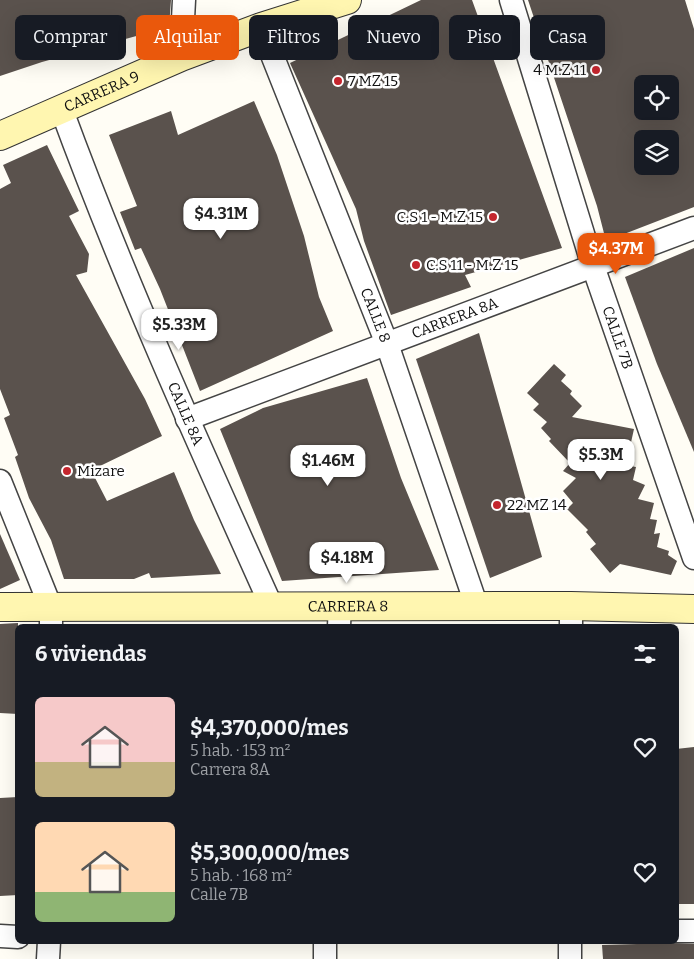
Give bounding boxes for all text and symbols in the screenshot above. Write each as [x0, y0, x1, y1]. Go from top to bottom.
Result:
chip: Comprar [15, 15, 126, 60]
chip: Alquilar [136, 15, 239, 60]
chip: Filtros [249, 15, 338, 60]
chip: Nuevo [348, 15, 439, 60]
chip: Piso [449, 15, 520, 60]
chip: Casa [530, 15, 605, 60]
place label: 4 M.Z 11 [533, 61, 586, 79]
marker: 4 M.Z 11 [590, 64, 602, 76]
street label: CARRERA 9 [61, 67, 142, 116]
place label: 7 MZ 15 [348, 72, 398, 90]
marker: 7 MZ 15 [332, 75, 344, 87]
map controls [634, 75, 679, 175]
button: locate [634, 75, 679, 120]
button: layers [634, 130, 679, 175]
pin: $4.31M [180, 198, 262, 240]
text: $4.31M [194, 204, 248, 223]
place label: C.S 1 - M.Z 15 [397, 208, 483, 226]
marker: C.S 1 - M.Z 15 [487, 211, 499, 223]
pin: $4.37M [575, 232, 657, 275]
text: $4.37M [589, 239, 643, 258]
place label: C.S 11 - M.Z 15 [426, 256, 519, 274]
marker: C.S 11 - M.Z 15 [410, 259, 422, 271]
street label: CALLE 8 [357, 285, 394, 345]
street label: CARRERA 8A [409, 294, 501, 343]
street label: CALLE 7B [599, 304, 637, 371]
pin: $5.33M [138, 308, 220, 351]
text: $5.33M [152, 315, 206, 334]
street label: CALLE 8A [164, 379, 207, 448]
pin: $5.3M [566, 438, 636, 481]
pin: $1.46M [287, 444, 369, 487]
text: $5.3M [579, 445, 623, 464]
text: $1.46M [301, 451, 355, 470]
place label: Mizare [77, 462, 125, 480]
marker: Mizare [61, 465, 73, 477]
place label: 22 MZ 14 [507, 496, 567, 514]
marker: 22 MZ 14 [491, 499, 503, 511]
pin: $4.18M [306, 542, 388, 584]
text: $4.18M [320, 548, 374, 567]
street label: CARRERA 8 [308, 597, 388, 615]
icon: filters [631, 640, 659, 668]
text: 6 viviendas [35, 641, 147, 667]
text: $4,370,000/mes [190, 715, 349, 741]
icon: home [75, 717, 135, 777]
icon: heart [631, 733, 659, 761]
text: 5 hab. · 153 m² [190, 741, 291, 760]
text: Carrera 8A [190, 760, 270, 779]
text: $5,300,000/mes [190, 840, 349, 866]
icon: home [75, 842, 135, 902]
icon: heart [631, 858, 659, 886]
text: 5 hab. · 168 m² [190, 866, 292, 885]
text: Calle 7B [190, 885, 248, 904]

